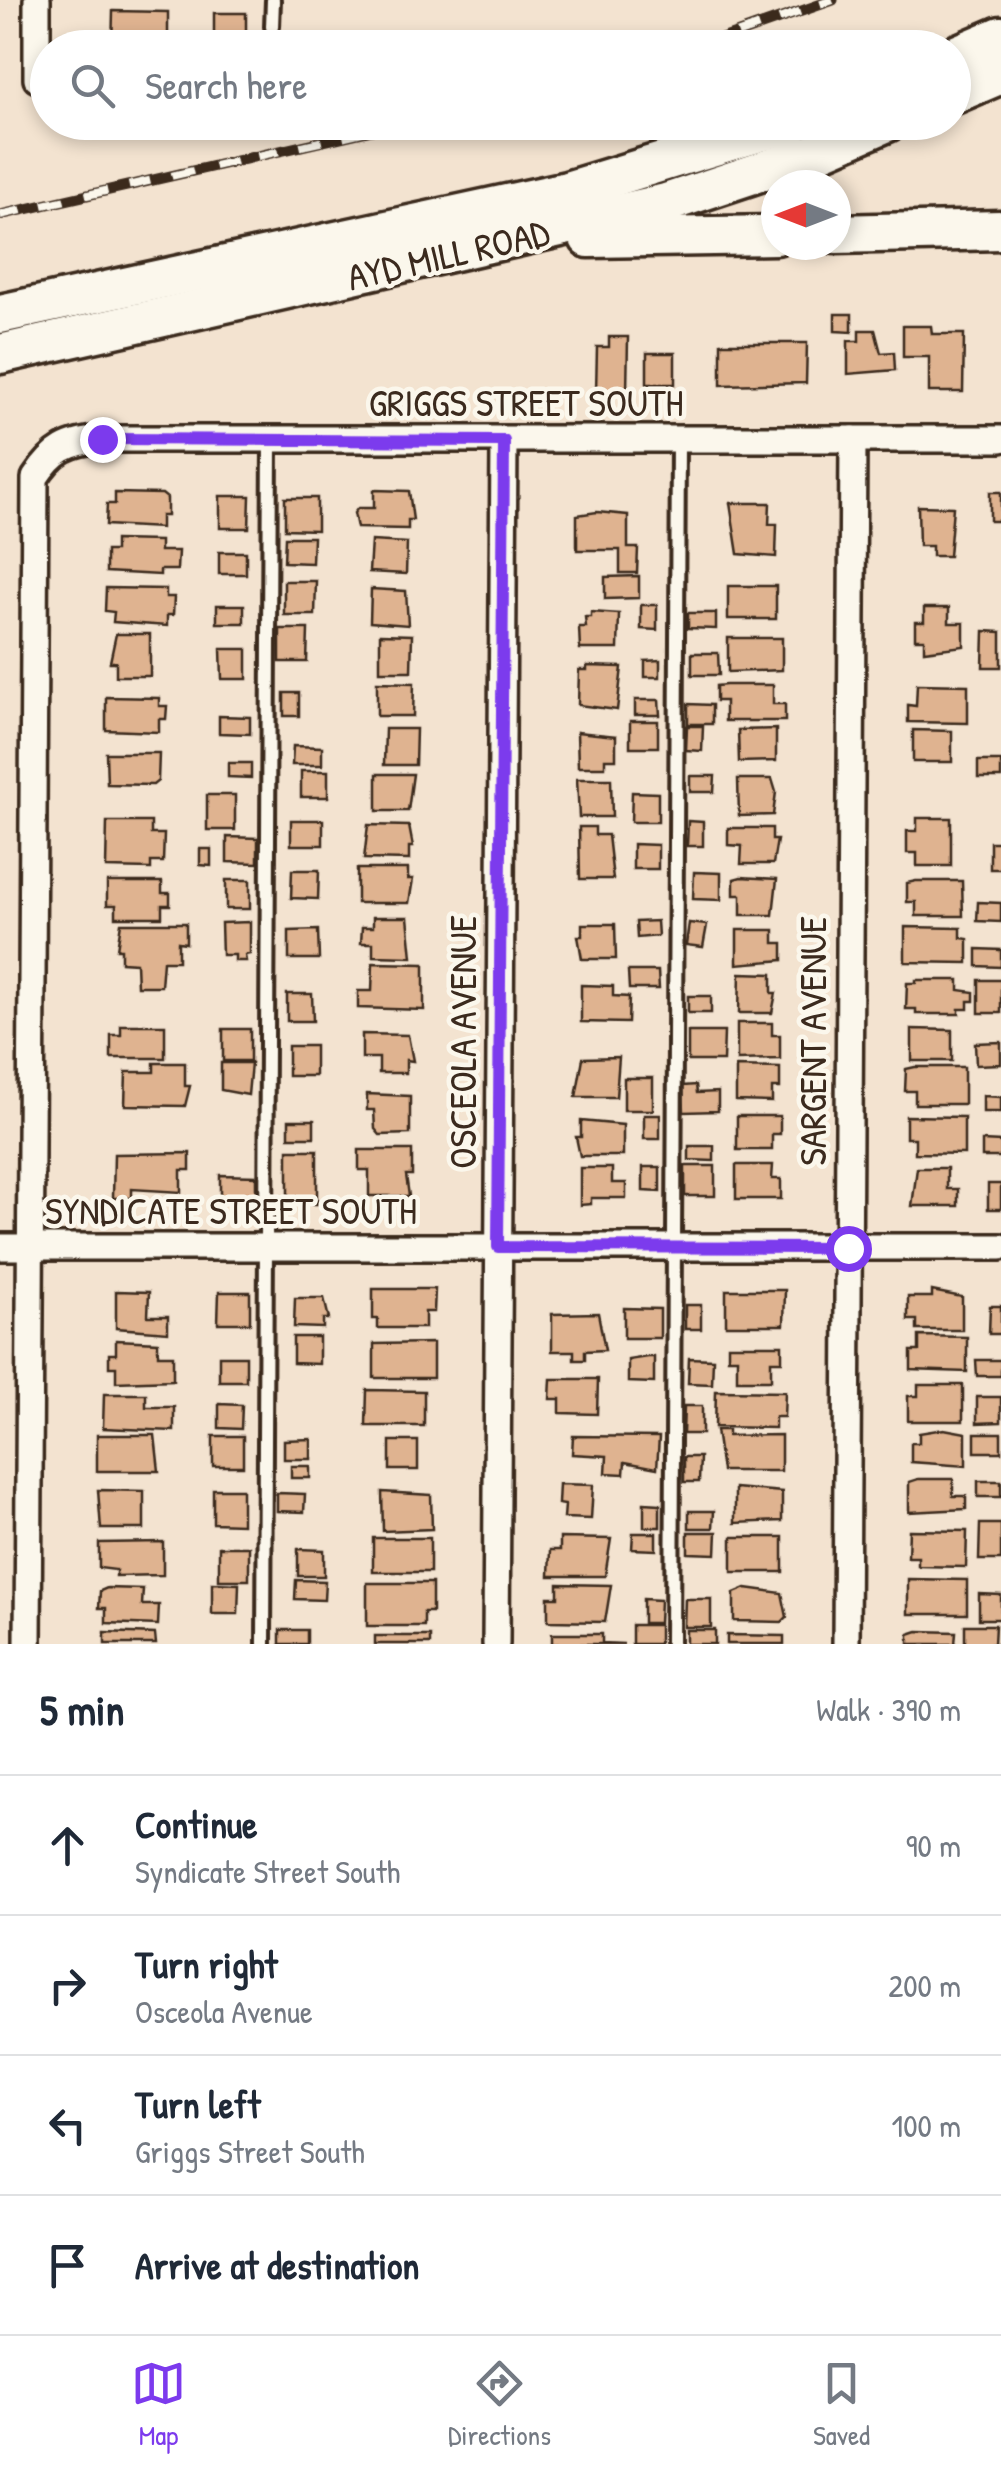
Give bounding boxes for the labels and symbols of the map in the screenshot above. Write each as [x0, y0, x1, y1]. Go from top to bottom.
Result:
north arrow [761, 170, 851, 260]
street label: AYD MILL ROAD [342, 206, 554, 302]
street label: GRIGGS STREET SOUTH [369, 376, 683, 428]
route end [80, 417, 126, 463]
street label: OSCEOLA AVENUE [436, 915, 488, 1169]
street label: SARGENT AVENUE [786, 916, 838, 1166]
street label: SYNDICATE STREET SOUTH [45, 1184, 417, 1236]
route start [826, 1226, 872, 1272]

